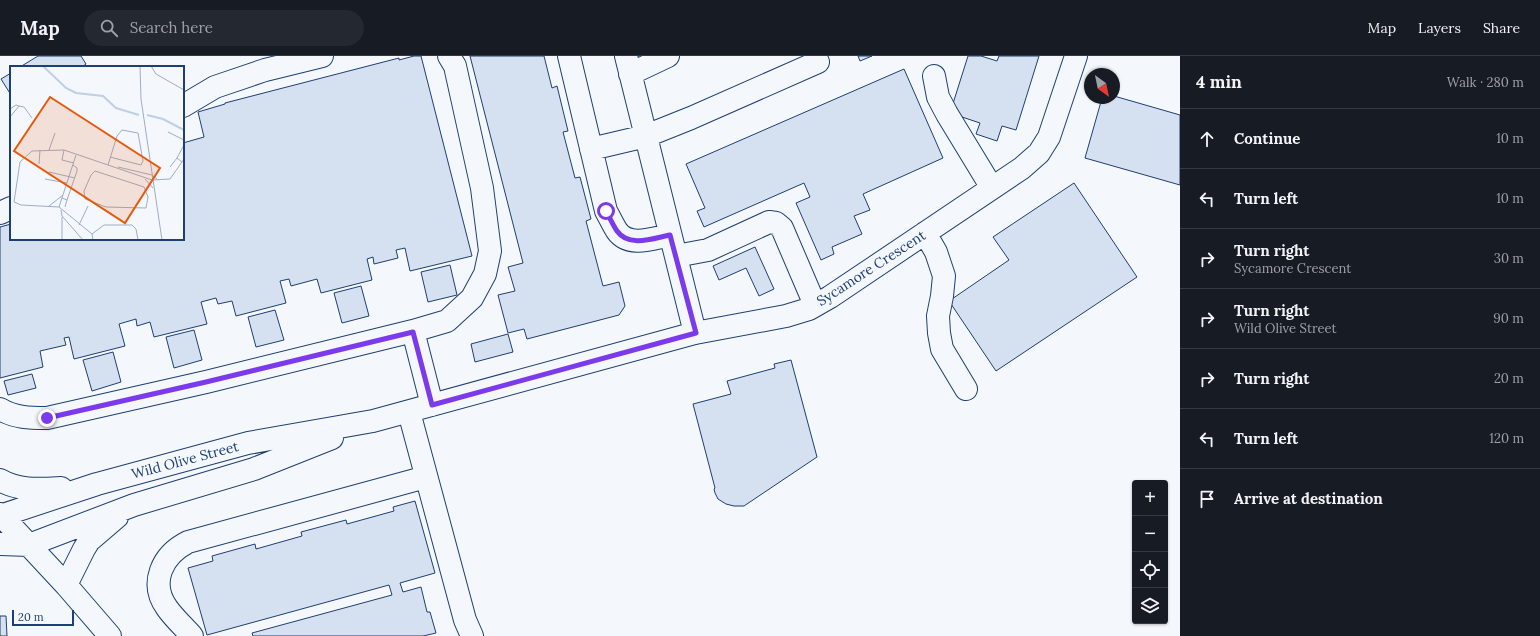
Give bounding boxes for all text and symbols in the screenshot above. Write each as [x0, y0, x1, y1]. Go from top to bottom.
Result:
search box [84, 10, 364, 46]
text: Map [20, 16, 60, 40]
icon: search [98, 17, 120, 39]
text: Search here [130, 18, 213, 37]
text: Map [1368, 19, 1396, 37]
text: Layers [1418, 19, 1461, 37]
text: Share [1483, 19, 1520, 37]
inset map [10, 66, 184, 240]
north arrow [1084, 68, 1120, 104]
text: 4 min [1196, 71, 1242, 93]
text: Walk · 280 m [1447, 74, 1524, 91]
icon: ahead [1196, 128, 1218, 150]
text: Continue [1234, 129, 1300, 148]
text: 10 m [1496, 130, 1524, 147]
icon: left [1196, 188, 1218, 210]
text: Turn left [1234, 189, 1298, 208]
text: 10 m [1496, 190, 1524, 207]
route start [597, 202, 615, 220]
street label: Sycamore Crescent [813, 226, 929, 310]
text: Turn right [1234, 241, 1310, 260]
icon: right [1196, 248, 1218, 270]
text: 30 m [1494, 250, 1524, 267]
text: Sycamore Crescent [1234, 260, 1351, 277]
text: Turn right [1234, 301, 1310, 320]
icon: right [1196, 308, 1218, 330]
text: 90 m [1493, 310, 1524, 327]
text: Wild Olive Street [1234, 320, 1336, 337]
icon: right [1196, 368, 1218, 390]
text: Turn right [1234, 369, 1310, 388]
text: 20 m [1494, 370, 1524, 387]
route end [38, 409, 56, 427]
icon: left [1196, 428, 1218, 450]
text: Turn left [1234, 429, 1298, 448]
text: 120 m [1489, 430, 1524, 447]
street label: Wild Olive Street [129, 437, 241, 483]
map controls [1132, 480, 1168, 624]
button: + [1132, 480, 1168, 516]
icon: arrive [1196, 488, 1218, 510]
text: Arrive at destination [1234, 489, 1383, 508]
button: − [1132, 516, 1168, 552]
button: locate [1132, 552, 1168, 588]
button: layers [1132, 588, 1168, 624]
scale bar [12, 608, 74, 627]
text: 20 m [18, 610, 43, 624]

